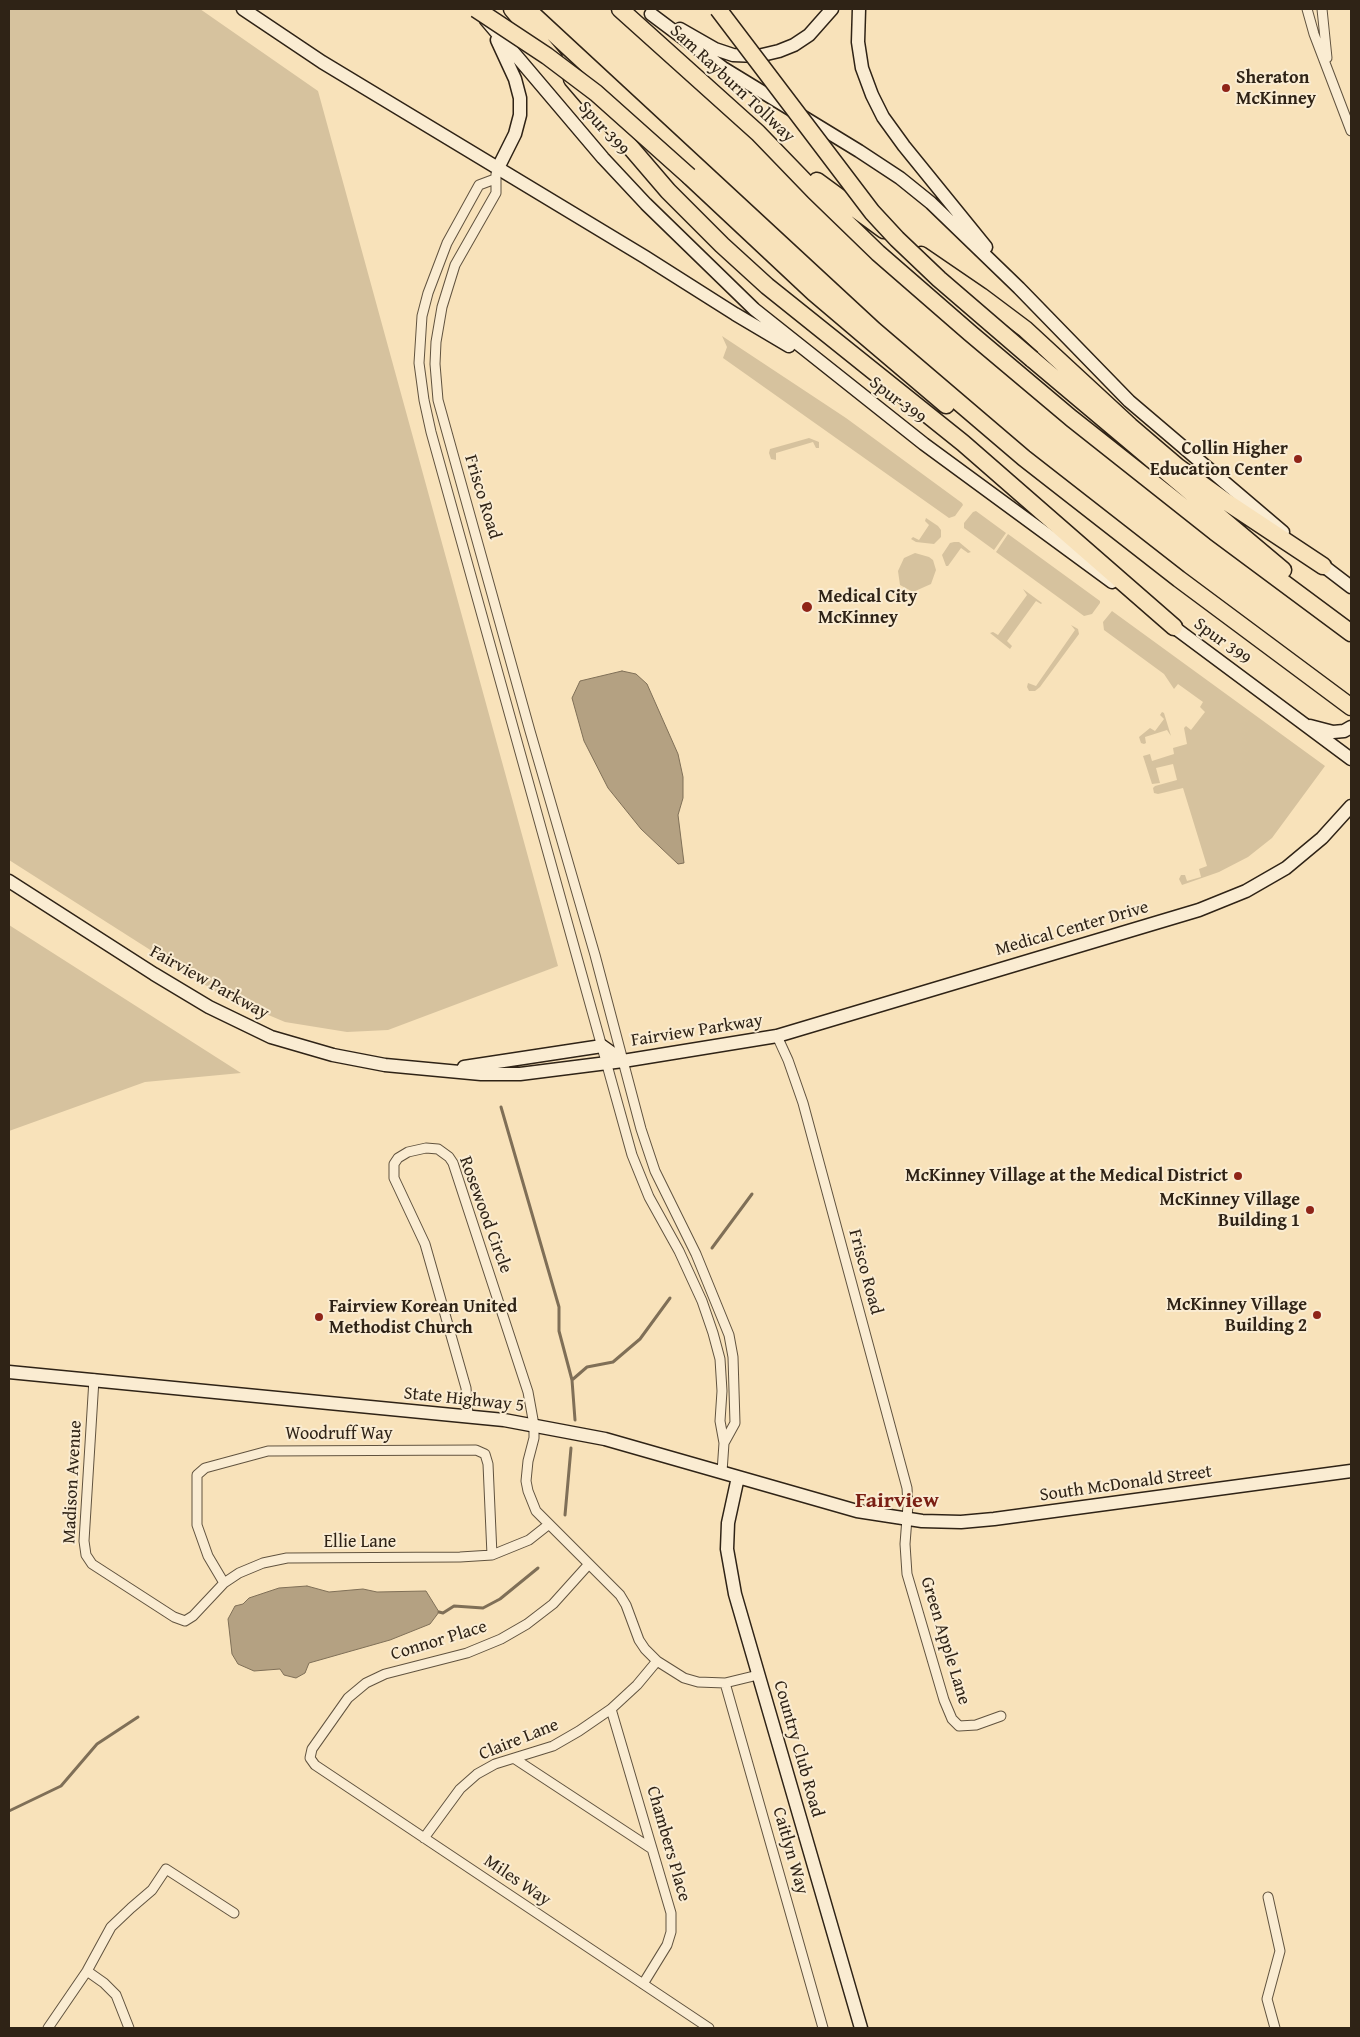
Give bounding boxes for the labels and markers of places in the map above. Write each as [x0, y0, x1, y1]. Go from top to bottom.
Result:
place label: Sheraton McKinney [1236, 67, 1316, 110]
marker: Sheraton McKinney [1220, 82, 1232, 94]
place label: Collin Higher Education Center [1150, 438, 1288, 480]
marker: Collin Higher Education Center [1292, 453, 1304, 465]
place label: Medical City McKinney [818, 586, 917, 628]
marker: Medical City McKinney [800, 600, 814, 614]
place label: McKinney Village at the Medical District [905, 1165, 1228, 1187]
marker: McKinney Village at the Medical District [1232, 1170, 1244, 1182]
place label: McKinney Village Building 1 [1160, 1189, 1300, 1232]
marker: McKinney Village Building 1 [1304, 1204, 1316, 1216]
place label: McKinney Village Building 2 [1167, 1294, 1307, 1336]
place label: Fairview Korean United Methodist Church [329, 1296, 517, 1338]
marker: McKinney Village Building 2 [1311, 1309, 1323, 1321]
marker: Fairview Korean United Methodist Church [313, 1311, 325, 1323]

